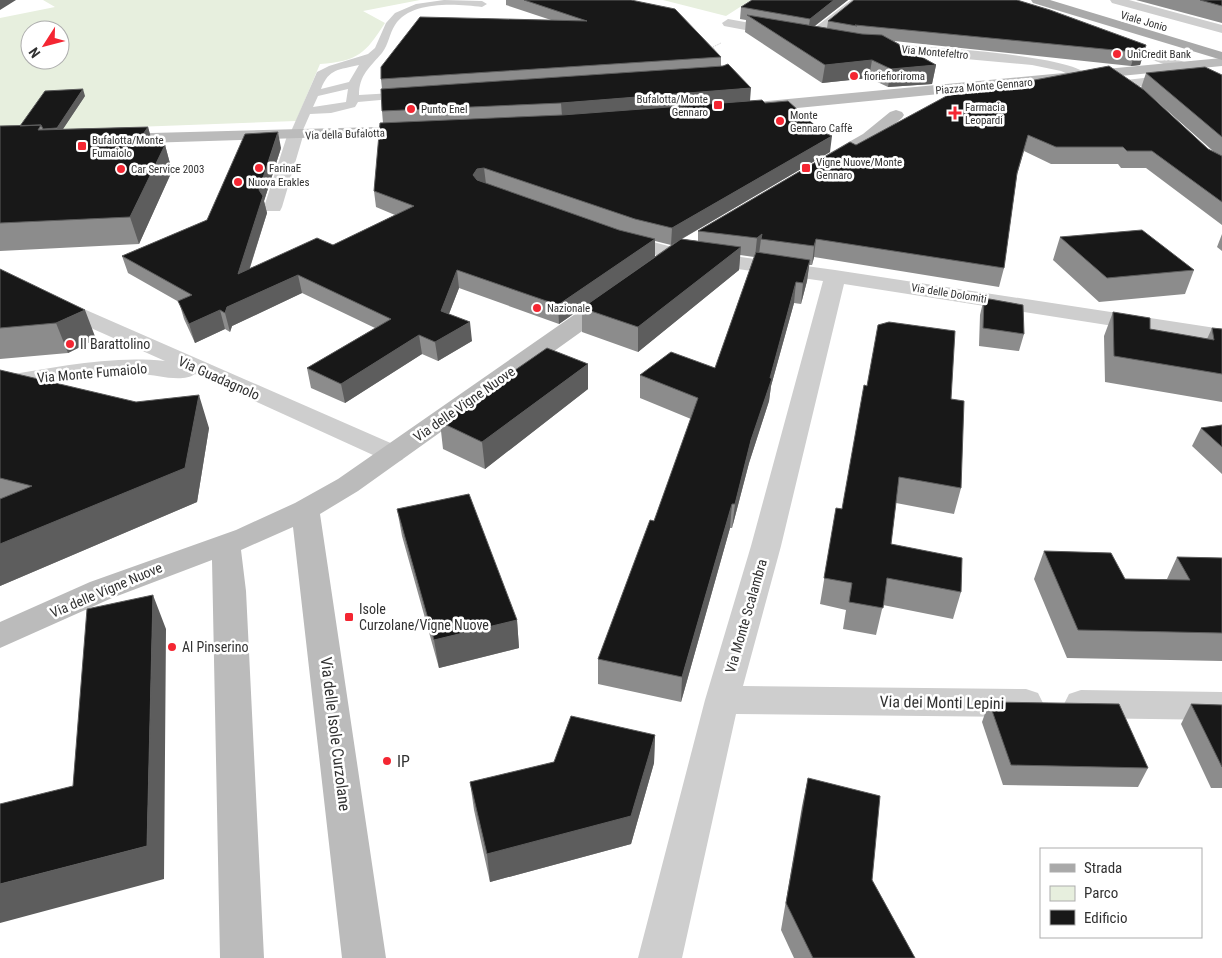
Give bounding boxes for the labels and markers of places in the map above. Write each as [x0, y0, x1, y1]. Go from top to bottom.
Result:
marker: UniCredit Bank [1111, 48, 1123, 60]
place label: UniCredit Bank [1127, 48, 1191, 61]
marker: fioriefioriroma [848, 70, 860, 82]
place label: fioriefioriroma [864, 70, 925, 83]
place label: Bufalotta/Monte Gennaro [636, 93, 708, 119]
marker: Bufalotta/Monte Gennaro [712, 99, 724, 111]
place label: Farmacia Leopardi [965, 101, 1005, 127]
marker: Punto Enel [405, 103, 417, 115]
place label: Punto Enel [421, 103, 467, 116]
marker: Farmacia Leopardi [949, 107, 961, 119]
place label: Monte Gennaro Caffè [790, 109, 852, 135]
marker: Monte Gennaro Caffè [774, 115, 786, 127]
place label: Bufalotta/Monte Fumaiolo [92, 134, 164, 160]
marker: Bufalotta/Monte Fumaiolo [76, 140, 88, 152]
place label: Vigne Nuove/Monte Gennaro [816, 156, 902, 182]
marker: FarinaE [253, 162, 265, 174]
place label: FarinaE [269, 162, 302, 175]
marker: Vigne Nuove/Monte Gennaro [800, 162, 812, 174]
marker: Car Service 2003 [115, 163, 127, 175]
place label: Car Service 2003 [131, 163, 204, 176]
marker: Nuova Erakles [232, 176, 244, 188]
place label: Nuova Erakles [248, 176, 310, 189]
marker: Nazionale [531, 302, 543, 314]
place label: Nazionale [547, 302, 590, 315]
place label: Il Barattolino [80, 336, 150, 352]
marker: Il Barattolino [64, 338, 76, 350]
place label: Isole Curzolane/Vigne Nuove [359, 601, 489, 633]
marker: Isole Curzolane/Vigne Nuove [343, 611, 355, 623]
place label: Al Pinserino [182, 639, 249, 655]
marker: Al Pinserino [166, 641, 178, 653]
place label: IP [397, 752, 410, 771]
marker: IP [381, 755, 393, 767]

